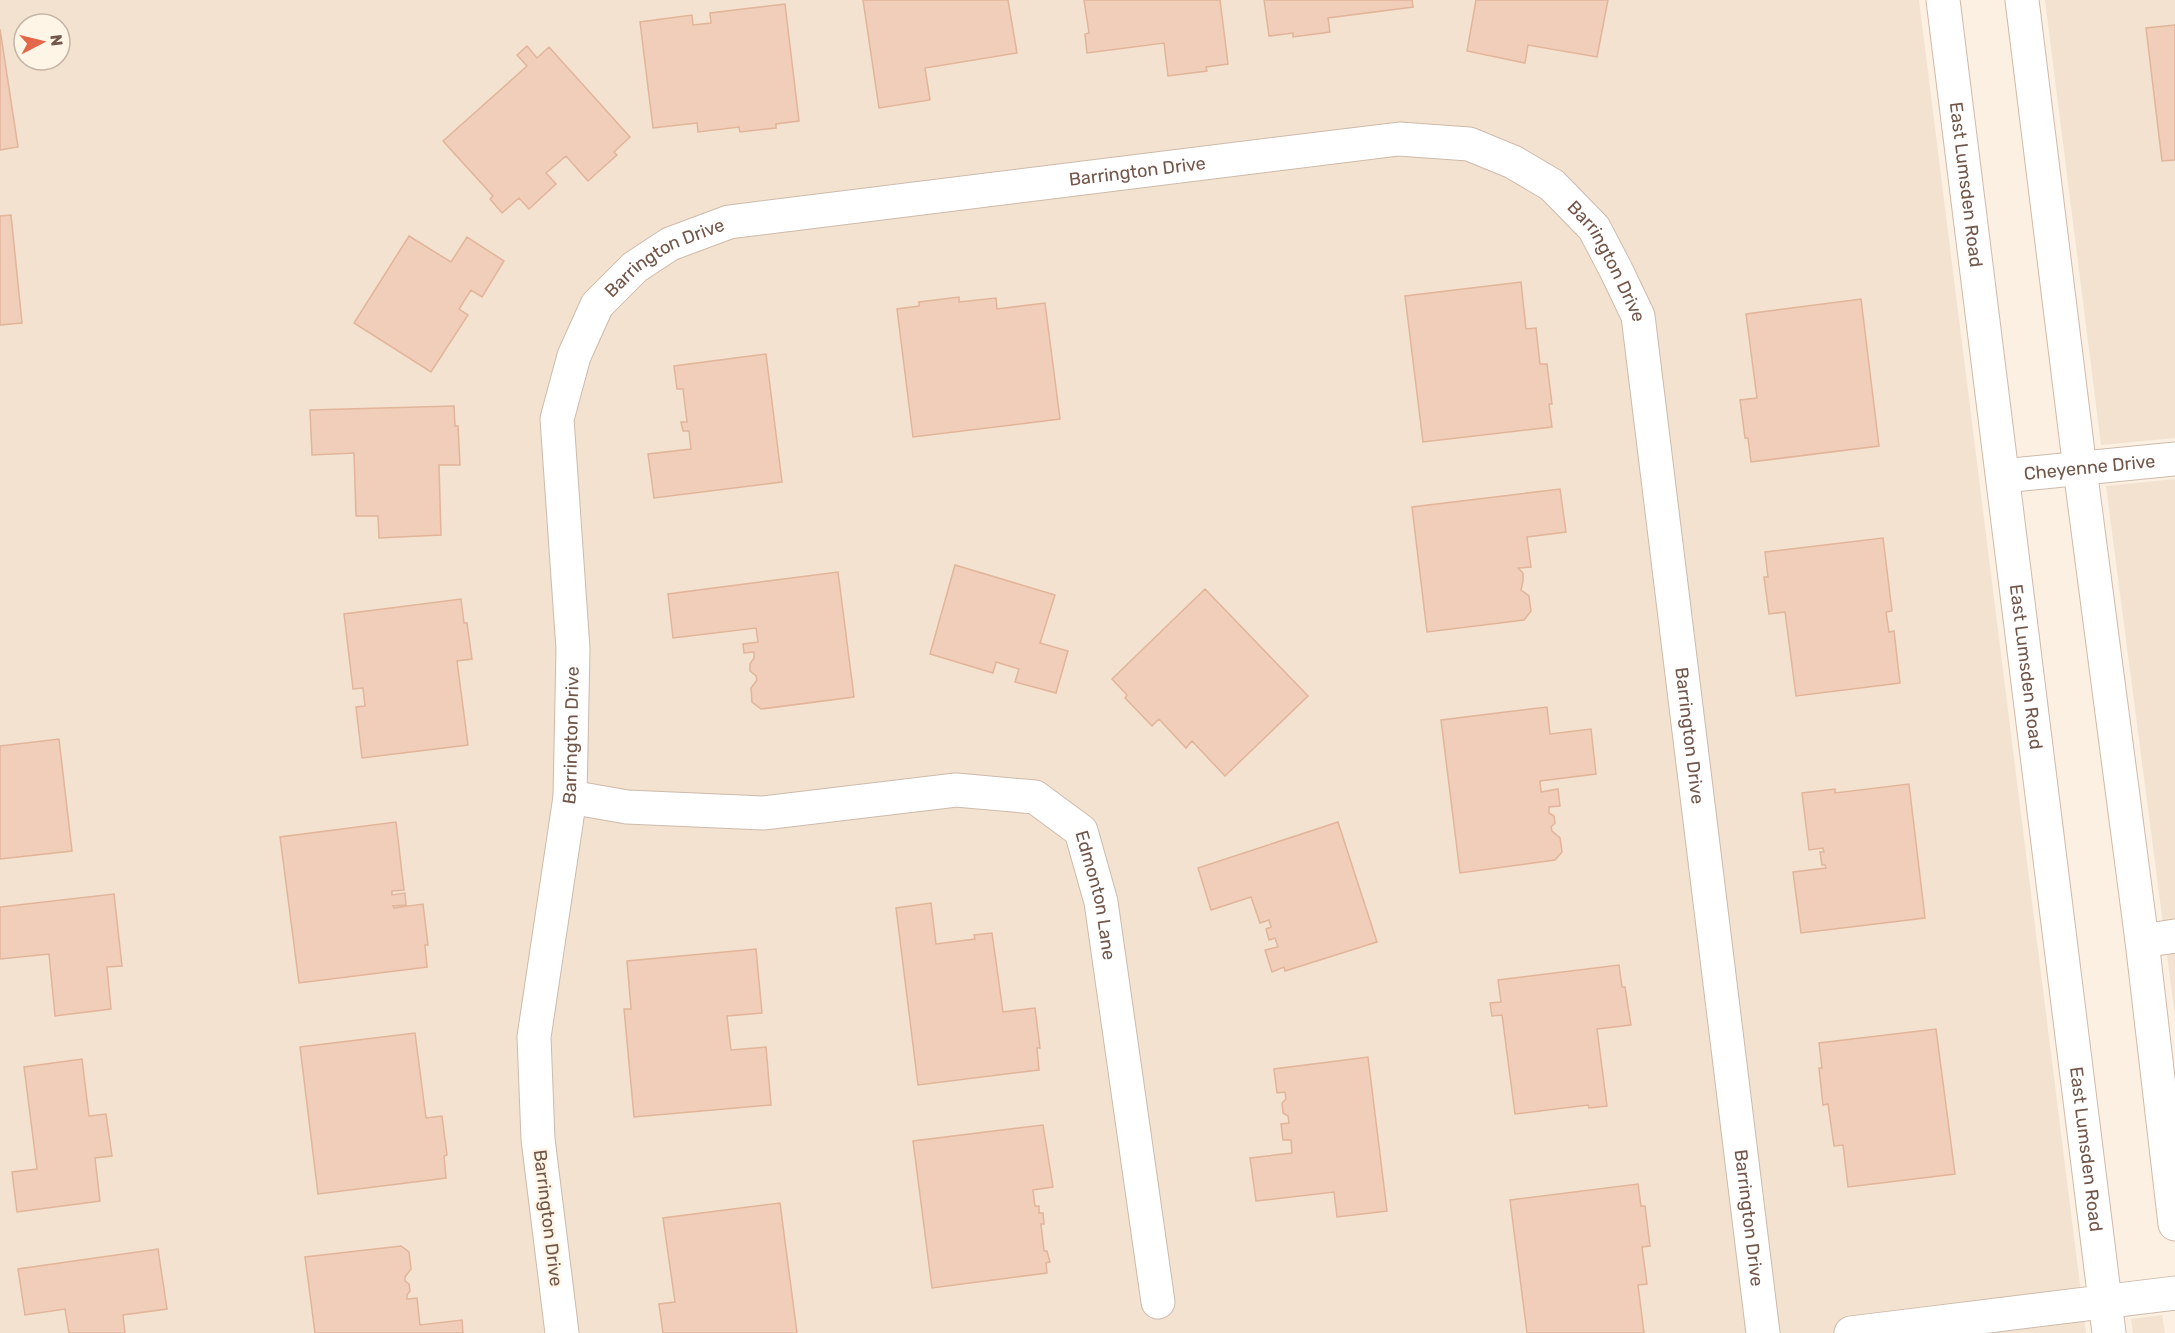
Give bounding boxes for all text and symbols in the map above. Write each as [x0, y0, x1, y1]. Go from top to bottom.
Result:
north arrow [12, 12, 72, 72]
text: N [46, 33, 67, 47]
street label: East Lumsden Road [1945, 101, 1987, 268]
street label: Barrington Drive [1068, 152, 1207, 191]
street label: Barrington Drive [1563, 196, 1650, 323]
street label: Barrington Drive [600, 214, 727, 302]
street label: Cheyenne Drive [2023, 450, 2156, 485]
street label: East Lumsden Road [2005, 583, 2047, 751]
street label: Barrington Drive [558, 666, 584, 806]
street label: Barrington Drive [1670, 666, 1709, 805]
street label: Edmonton Lane [1070, 828, 1120, 962]
street label: East Lumsden Road [2065, 1065, 2107, 1233]
street label: Barrington Drive [529, 1148, 567, 1288]
street label: Barrington Drive [1730, 1148, 1768, 1288]

